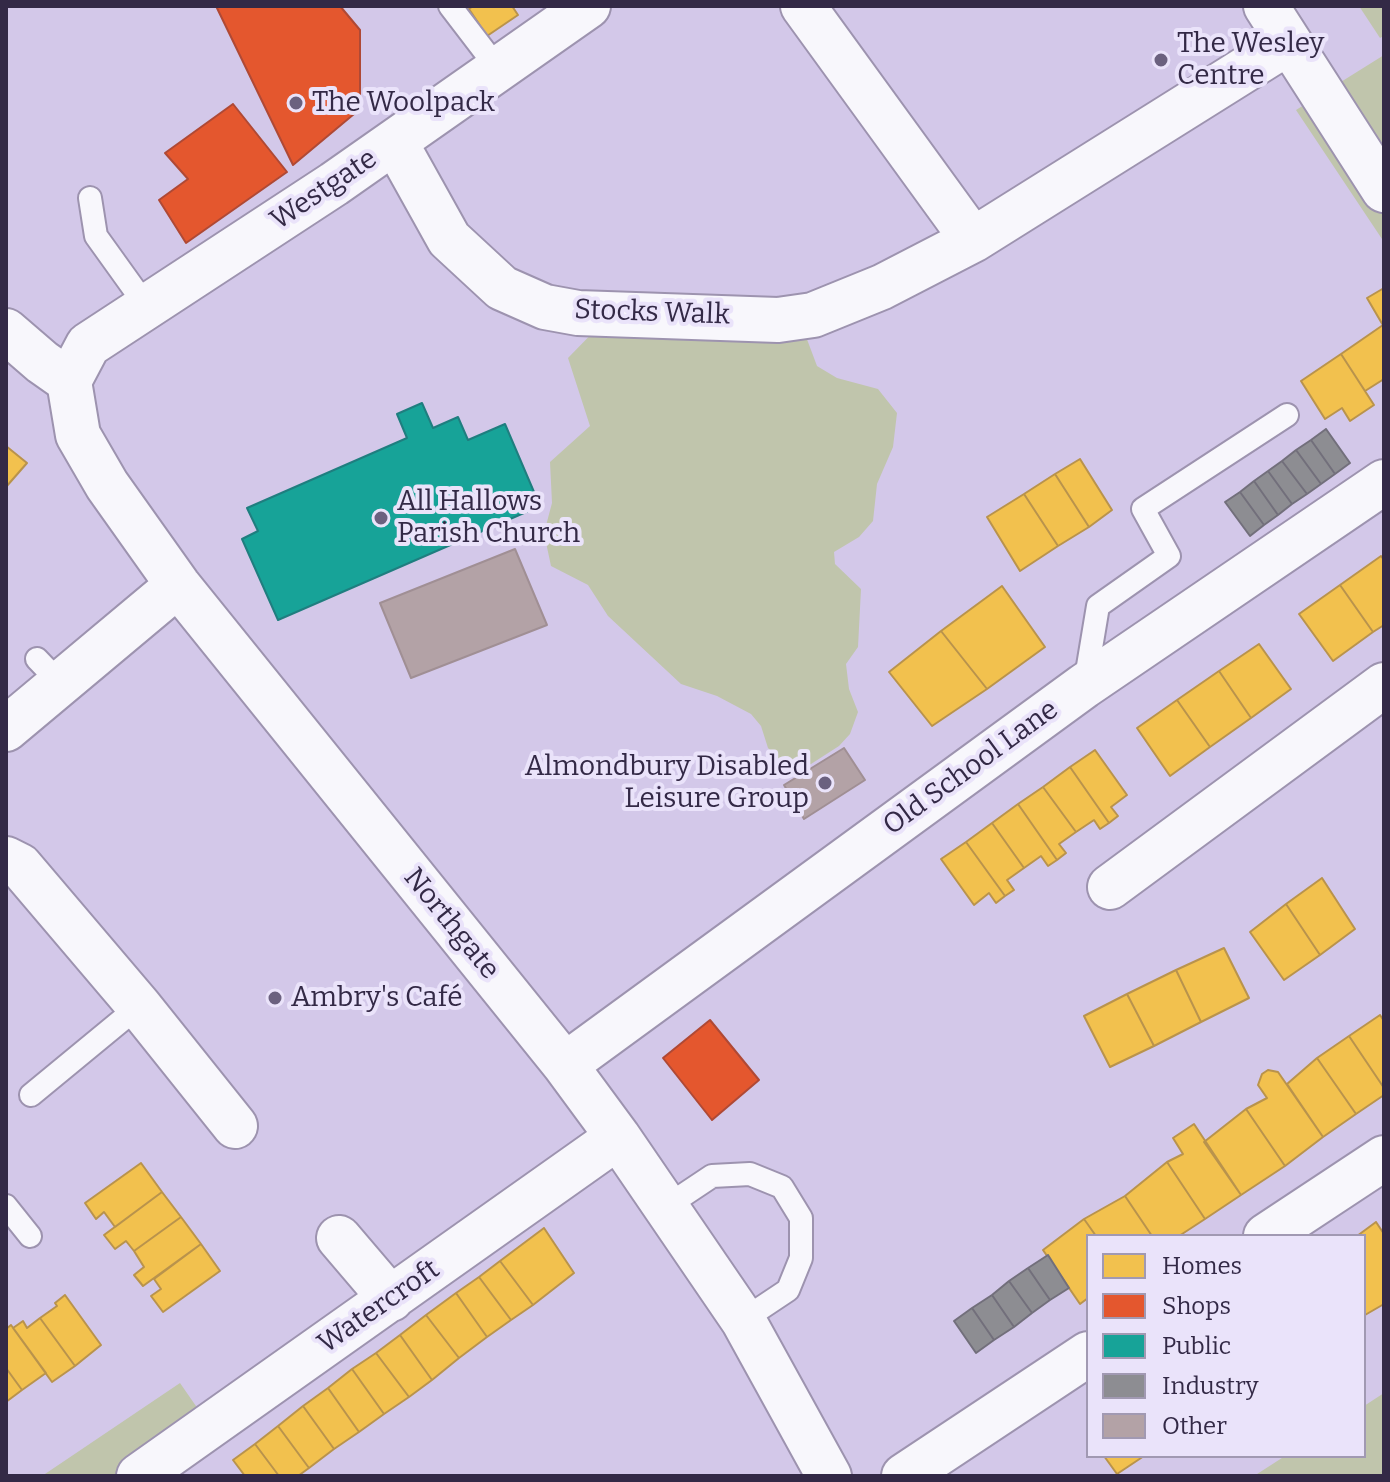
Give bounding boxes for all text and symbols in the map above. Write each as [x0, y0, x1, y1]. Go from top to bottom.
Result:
place label: The Wesley Centre [1177, 27, 1324, 93]
marker: The Wesley Centre [1152, 51, 1170, 69]
place label: The Woolpack [312, 86, 495, 120]
marker: The Woolpack [287, 94, 305, 112]
street label: Westgate [265, 142, 383, 238]
street label: Stocks Walk [574, 293, 730, 333]
place label: All Hallows Parish Church [397, 485, 580, 551]
marker: All Hallows Parish Church [372, 509, 390, 527]
street label: Old School Lane [877, 693, 1065, 843]
place label: Almondbury Disabled Leisure Group [525, 750, 809, 816]
marker: Almondbury Disabled Leisure Group [816, 774, 834, 792]
street label: Northgate [396, 862, 506, 986]
place label: Ambry's Café [291, 981, 462, 1015]
marker: Ambry's Café [266, 989, 284, 1007]
legend [1086, 1234, 1366, 1458]
text: Homes [1162, 1252, 1242, 1280]
street label: Watercroft [312, 1253, 446, 1361]
text: Shops [1162, 1292, 1231, 1320]
text: Public [1162, 1332, 1231, 1360]
text: Industry [1162, 1372, 1259, 1400]
text: Other [1162, 1412, 1227, 1440]

